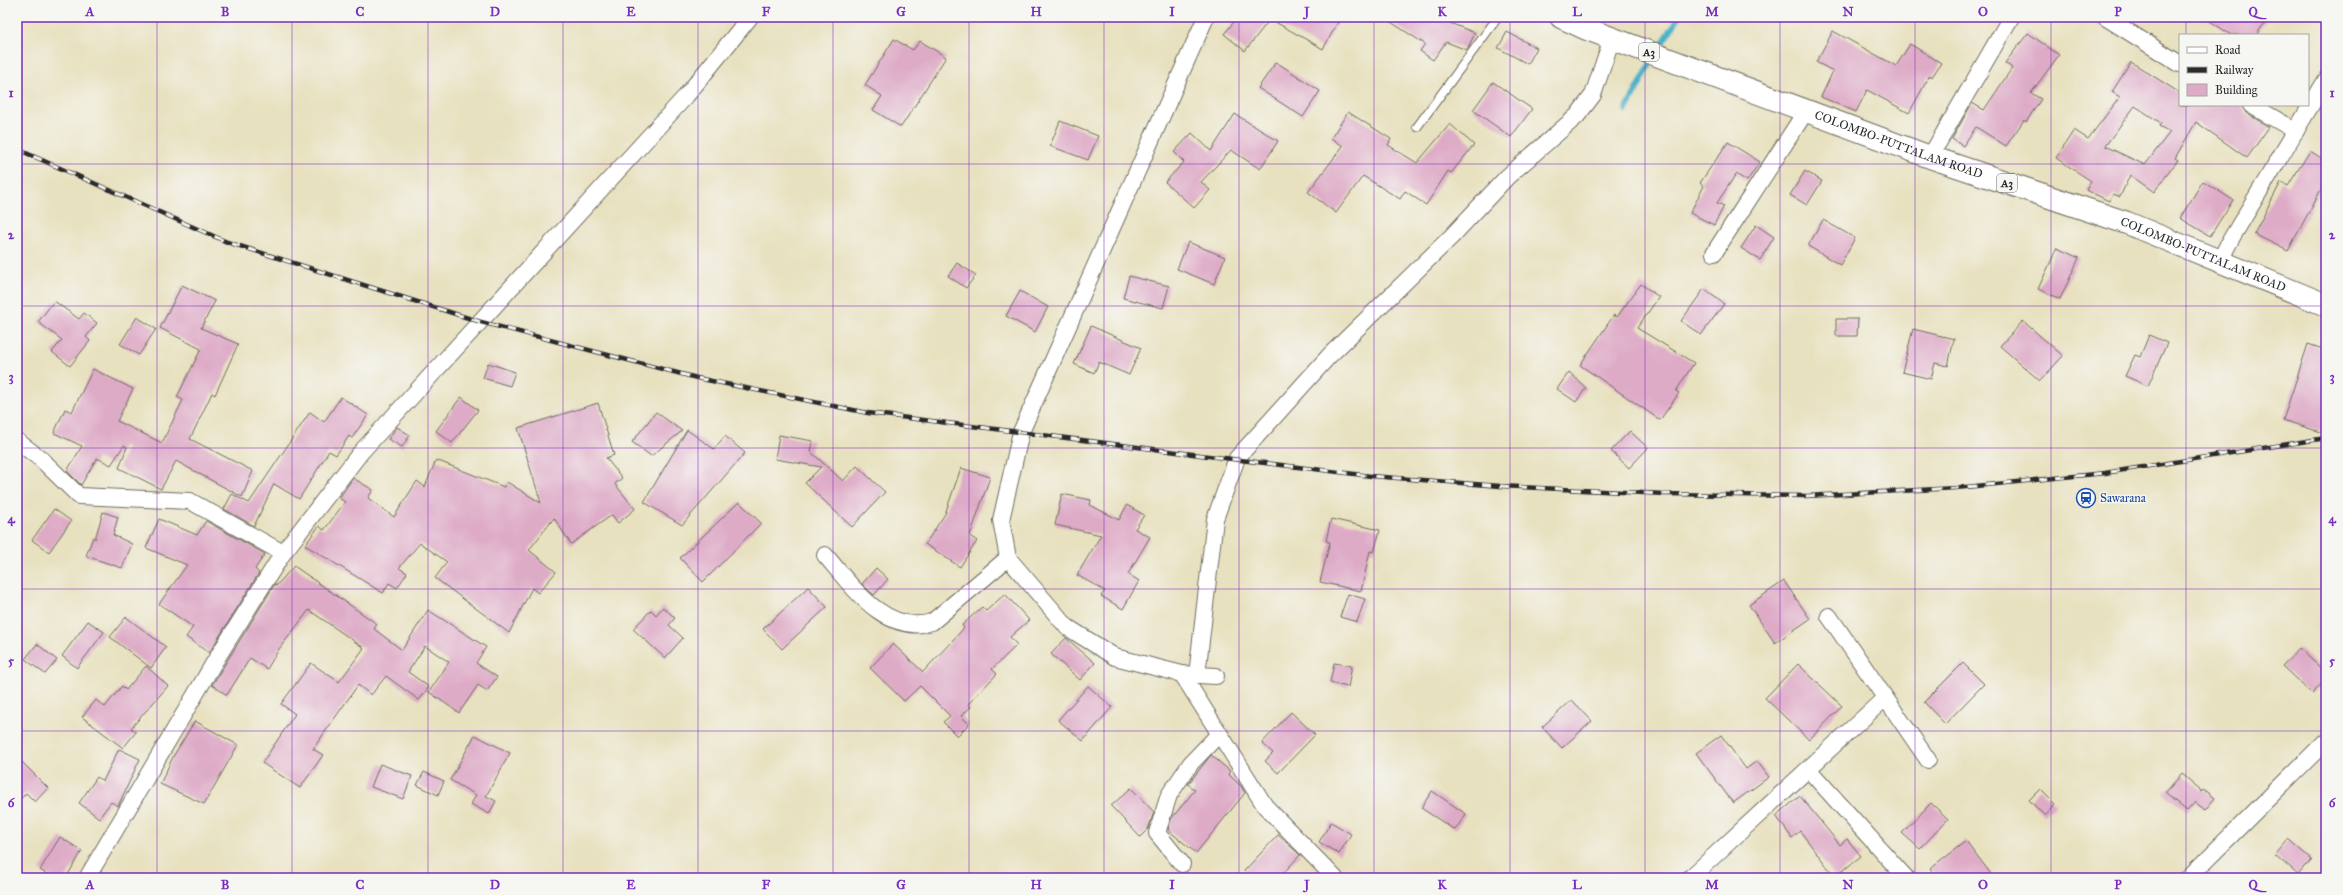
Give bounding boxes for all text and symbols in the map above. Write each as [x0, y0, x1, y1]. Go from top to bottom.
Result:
text: A [85, 4, 95, 20]
text: B [221, 4, 230, 20]
text: C [356, 4, 365, 20]
text: D [490, 4, 500, 20]
text: E [626, 4, 636, 20]
text: F [762, 4, 771, 20]
text: G [896, 4, 906, 20]
text: H [1030, 4, 1042, 20]
text: I [1169, 4, 1175, 20]
text: J [1302, 4, 1310, 20]
text: K [1437, 4, 1447, 20]
text: L [1572, 4, 1582, 20]
text: M [1705, 4, 1719, 20]
text: N [1842, 4, 1854, 20]
text: O [1978, 4, 1988, 20]
text: P [2114, 4, 2122, 20]
text: Q [2248, 4, 2267, 20]
legend [2179, 34, 2309, 106]
road number: A3 [1639, 43, 1659, 61]
text: Road [2215, 43, 2241, 57]
text: Railway [2215, 63, 2254, 77]
text: Building [2215, 83, 2258, 98]
text: 1 [8, 85, 14, 101]
text: 1 [2329, 85, 2335, 101]
street label: COLOMBO-PUTTALAM ROAD [1813, 108, 1984, 181]
road number: A3 [1997, 174, 2017, 192]
street label: COLOMBO-PUTTALAM ROAD [2119, 214, 2288, 295]
text: 2 [8, 227, 15, 243]
text: 2 [2329, 227, 2336, 243]
text: 3 [8, 369, 14, 385]
text: 3 [2329, 369, 2335, 385]
station icon: Sawarana [2075, 487, 2097, 509]
place label: Sawarana [2100, 491, 2147, 505]
text: 4 [7, 511, 15, 527]
text: 4 [2328, 511, 2336, 527]
text: 5 [8, 653, 15, 669]
text: 5 [2329, 653, 2336, 669]
text: 6 [8, 795, 16, 811]
text: 6 [2329, 795, 2337, 811]
text: A [85, 877, 95, 893]
text: B [221, 877, 230, 893]
text: C [356, 877, 365, 893]
text: D [490, 877, 500, 893]
text: E [626, 877, 636, 893]
text: F [762, 877, 771, 893]
text: G [896, 877, 906, 893]
text: H [1030, 877, 1042, 893]
text: I [1169, 877, 1175, 893]
text: J [1302, 877, 1310, 893]
text: K [1437, 877, 1447, 893]
text: L [1572, 877, 1582, 893]
text: M [1705, 877, 1719, 893]
text: N [1842, 877, 1854, 893]
text: O [1978, 877, 1988, 893]
text: P [2114, 877, 2122, 893]
text: Q [2248, 877, 2267, 893]

